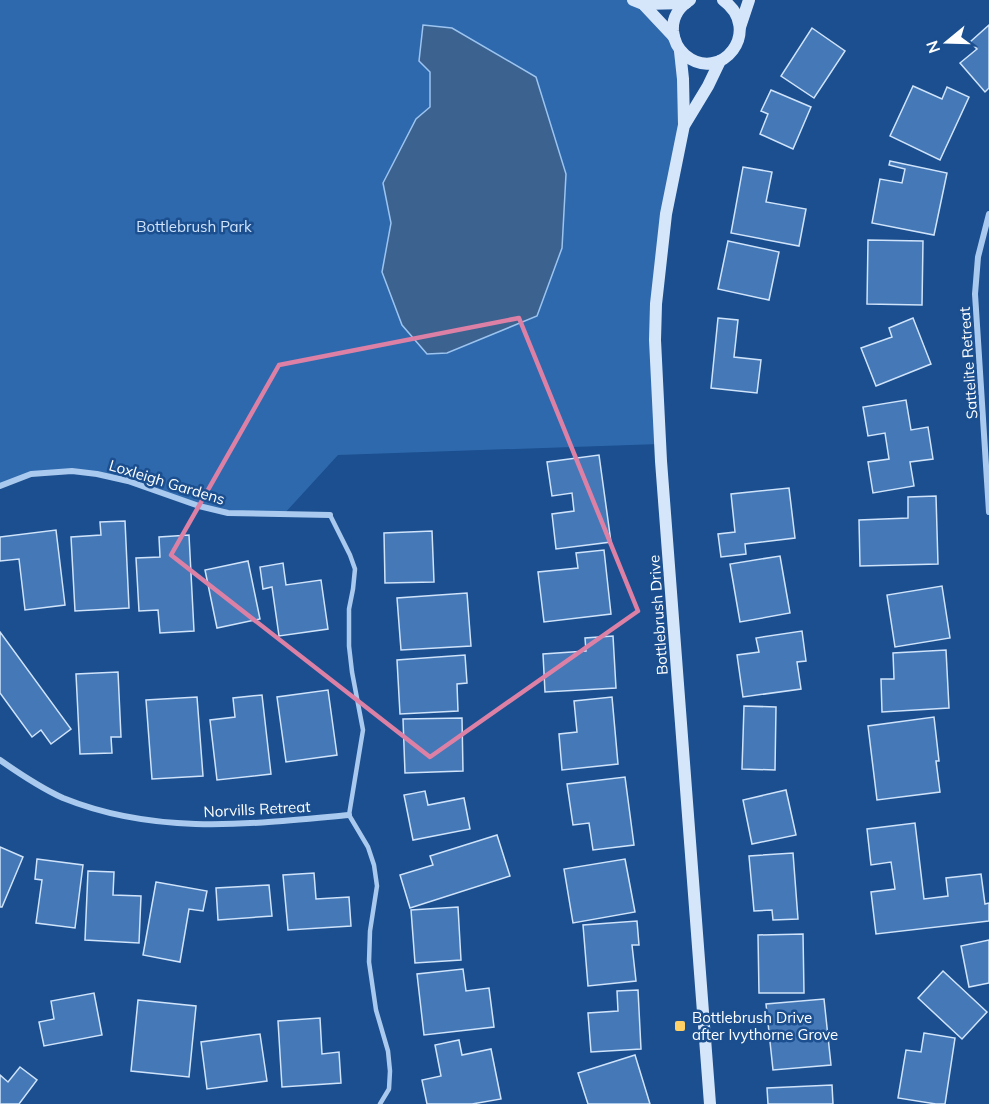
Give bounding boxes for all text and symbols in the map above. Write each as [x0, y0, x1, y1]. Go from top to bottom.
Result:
north arrow [917, 12, 977, 72]
text: N [921, 38, 944, 56]
park label: Bottlebrush Park [136, 217, 252, 236]
street label: Sattelite Retreat [955, 306, 981, 420]
street label: Loxleigh Gardens [107, 455, 227, 509]
street label: Bottlebrush Drive [644, 554, 672, 676]
street label: Norvills Retreat [203, 797, 311, 821]
place label: Bottlebrush Drive after Ivythorne Grove [692, 1008, 838, 1044]
marker: Bottlebrush Drive after Ivythorne Grove [673, 1019, 687, 1033]

